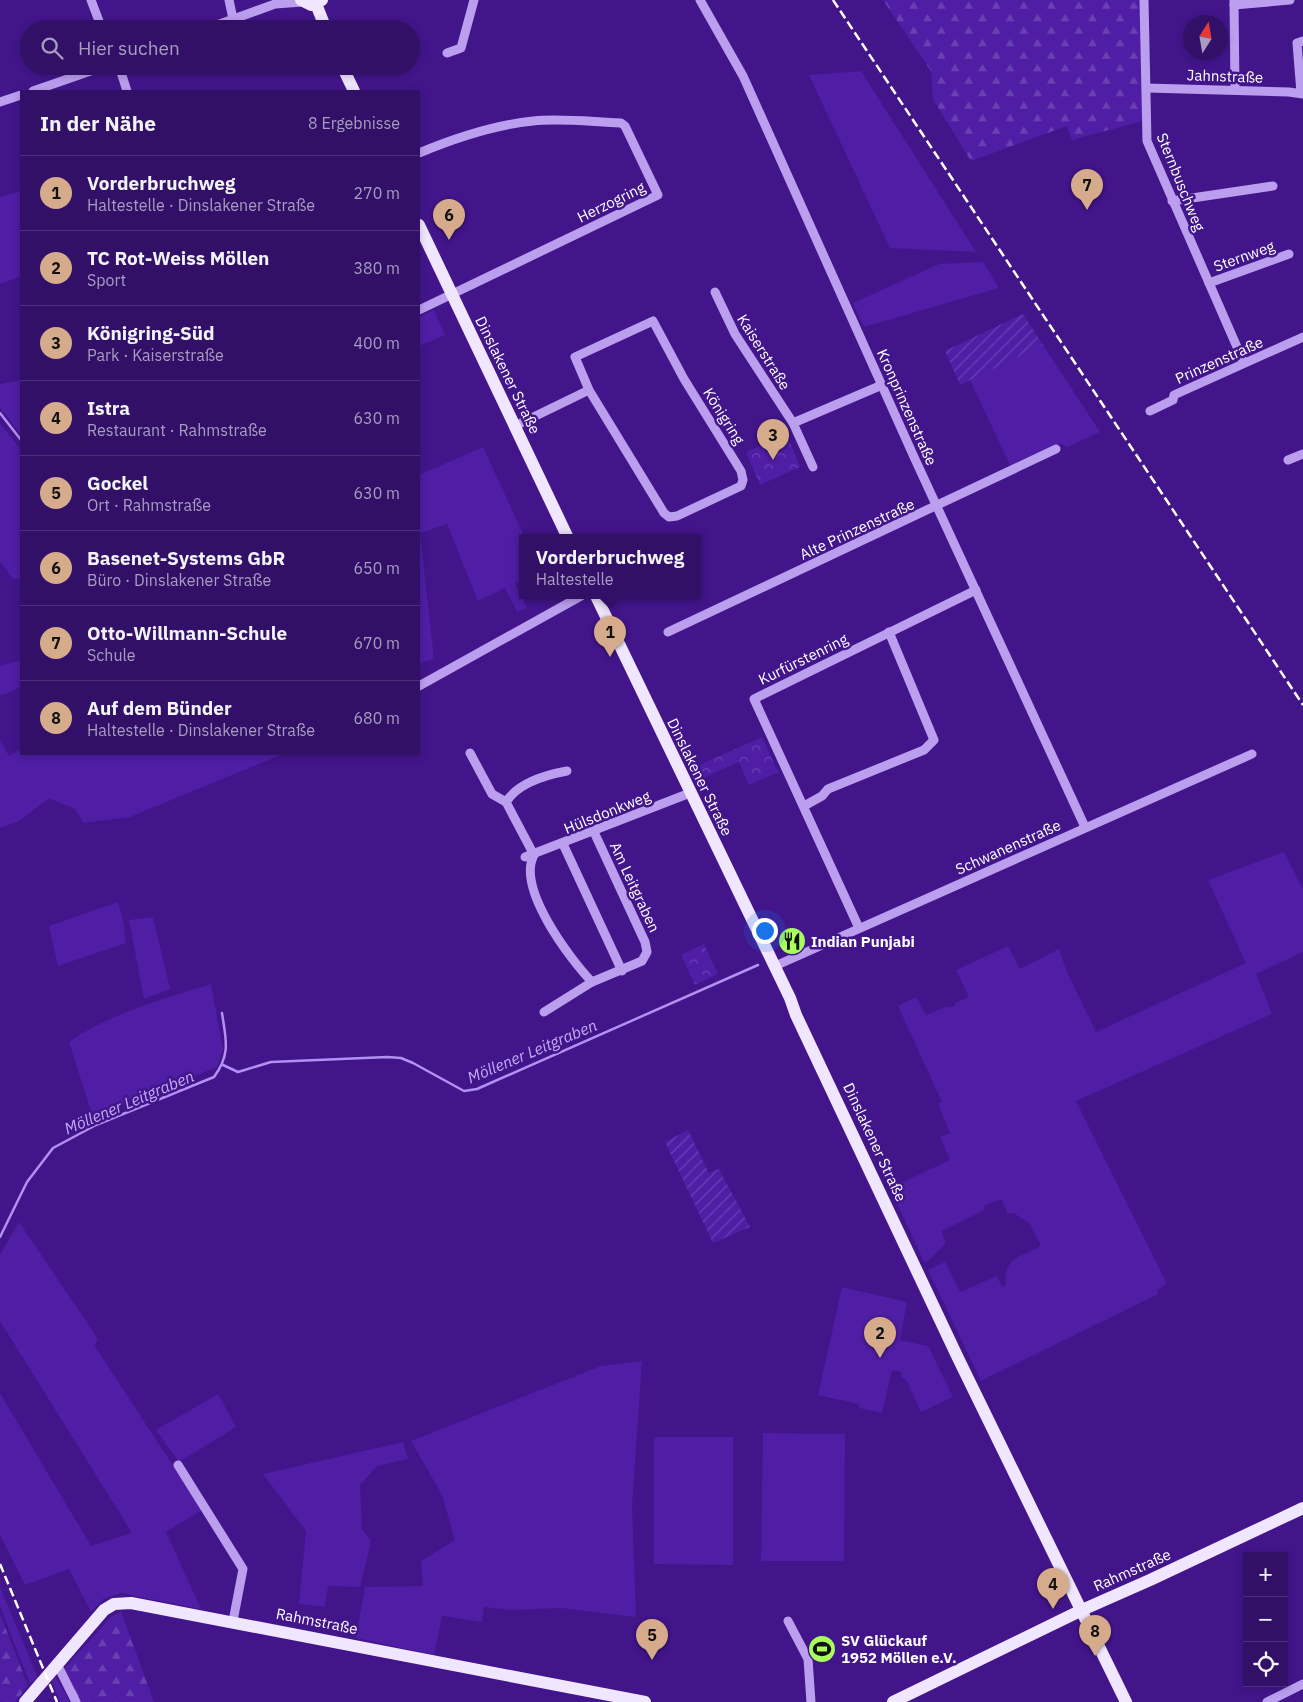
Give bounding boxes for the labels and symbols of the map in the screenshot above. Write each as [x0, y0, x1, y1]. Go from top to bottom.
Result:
north arrow [1183, 15, 1228, 60]
street label: Jahnstraße [1186, 65, 1264, 87]
street label: Sternbuschweg [1153, 130, 1209, 234]
pin: 7 [1071, 169, 1103, 210]
street label: Herzogring [574, 177, 648, 227]
pin: 6 [433, 199, 465, 240]
street label: Sternweg [1211, 236, 1277, 276]
street label: Kaiserstraße [733, 311, 795, 393]
street label: Dinslakener Straße [471, 313, 545, 437]
street label: Prinzenstraße [1172, 332, 1266, 388]
street label: Kronprinzenstraße [873, 346, 941, 468]
street label: Königring [699, 384, 749, 448]
pin: 3 [757, 419, 789, 460]
street label: Alte Prinzenstraße [797, 494, 917, 564]
pin: 1 [594, 616, 626, 657]
street label: Kurfürstenring [755, 629, 851, 689]
street label: Dinslakener Straße [663, 715, 737, 839]
street label: Hülsdonkweg [561, 786, 653, 838]
street label: Schwanenstraße [952, 815, 1064, 879]
street label: Am Leitgraben [606, 839, 664, 935]
your location [752, 918, 778, 944]
restaurant icon: Indian Punjabi [777, 926, 807, 956]
place label: Indian Punjabi [811, 932, 915, 951]
water label: Möllener Leitgraben [464, 1015, 600, 1087]
water label: Möllener Leitgraben [61, 1066, 197, 1138]
street label: Dinslakener Straße [839, 1080, 911, 1204]
pin: 2 [864, 1317, 896, 1358]
street label: Rahmstraße [1090, 1544, 1174, 1596]
pin: 4 [1037, 1568, 1069, 1609]
street label: Rahmstraße [275, 1604, 359, 1638]
pin: 8 [1079, 1615, 1111, 1656]
pin: 5 [636, 1619, 668, 1660]
place label: SV Glückauf 1952 Möllen e.V. [841, 1631, 957, 1667]
sports icon: SV Glückauf 1952 Möllen e.V. [807, 1634, 837, 1664]

